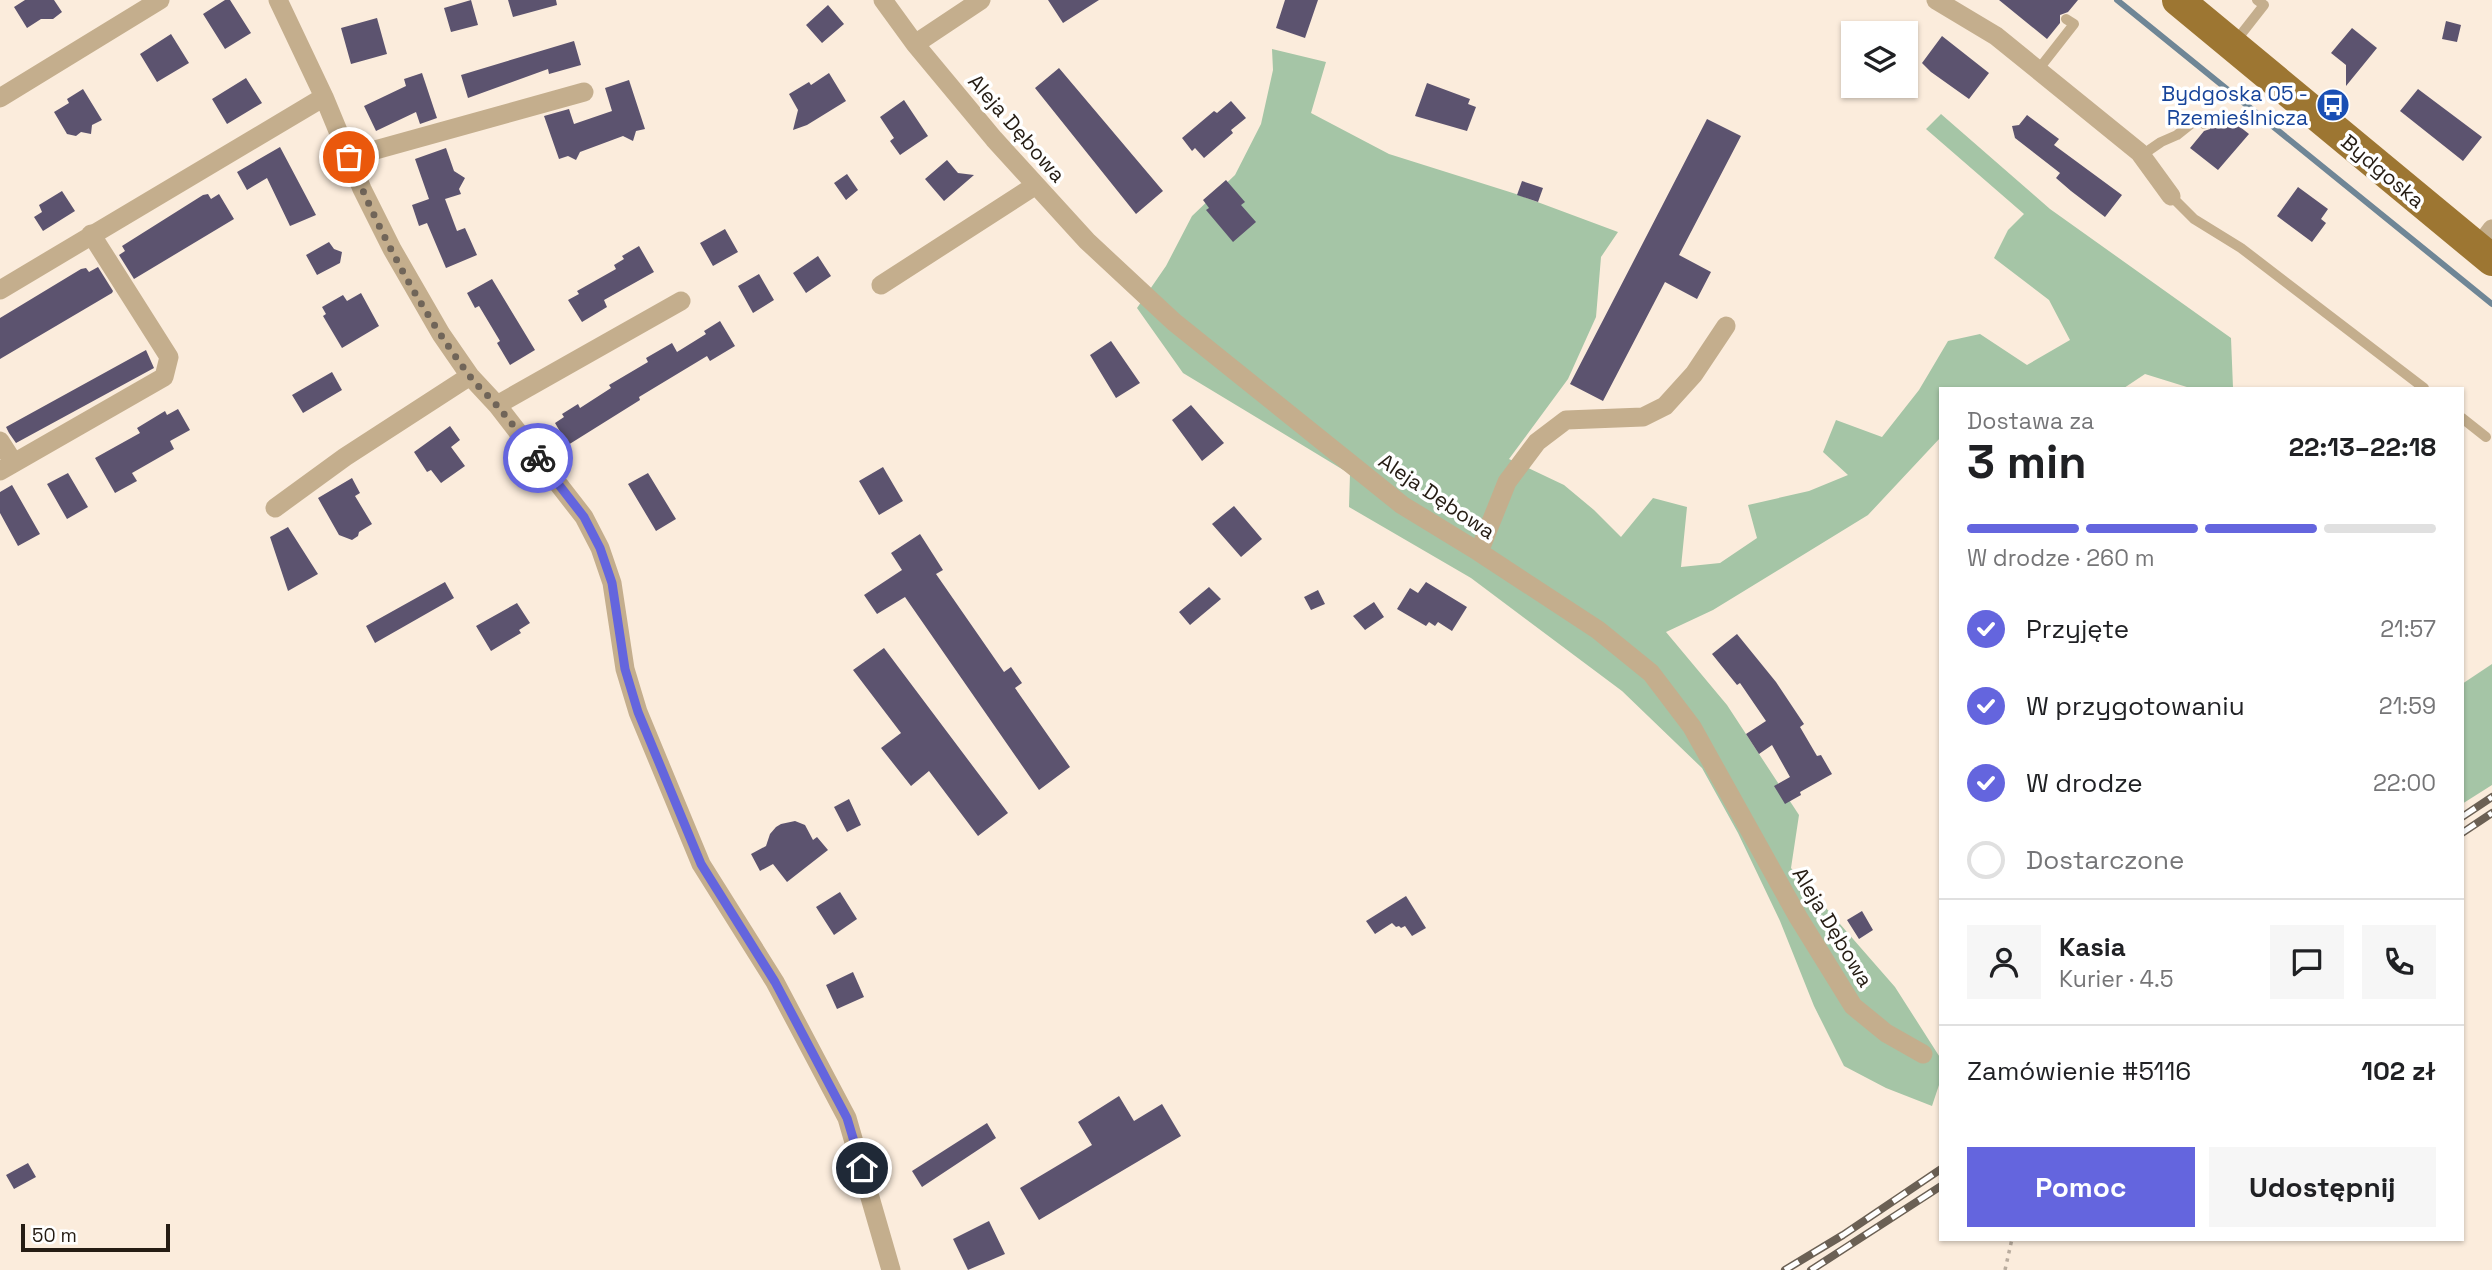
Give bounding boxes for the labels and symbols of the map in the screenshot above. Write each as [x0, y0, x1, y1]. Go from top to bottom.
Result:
street label: Aleja Dębowa [963, 68, 1071, 188]
place label: Bydgoska 05 - Rzemieślnicza [2161, 80, 2308, 131]
bus stop icon: Bydgoska 05 - Rzemieślnicza [2314, 86, 2352, 124]
pin [319, 127, 379, 187]
street label: Bydgoska [2336, 128, 2430, 214]
courier [503, 423, 573, 493]
street label: Aleja Dębowa [1374, 447, 1500, 545]
street label: Aleja Dębowa [1787, 862, 1879, 992]
pin [832, 1138, 892, 1198]
scale bar [21, 1221, 170, 1253]

